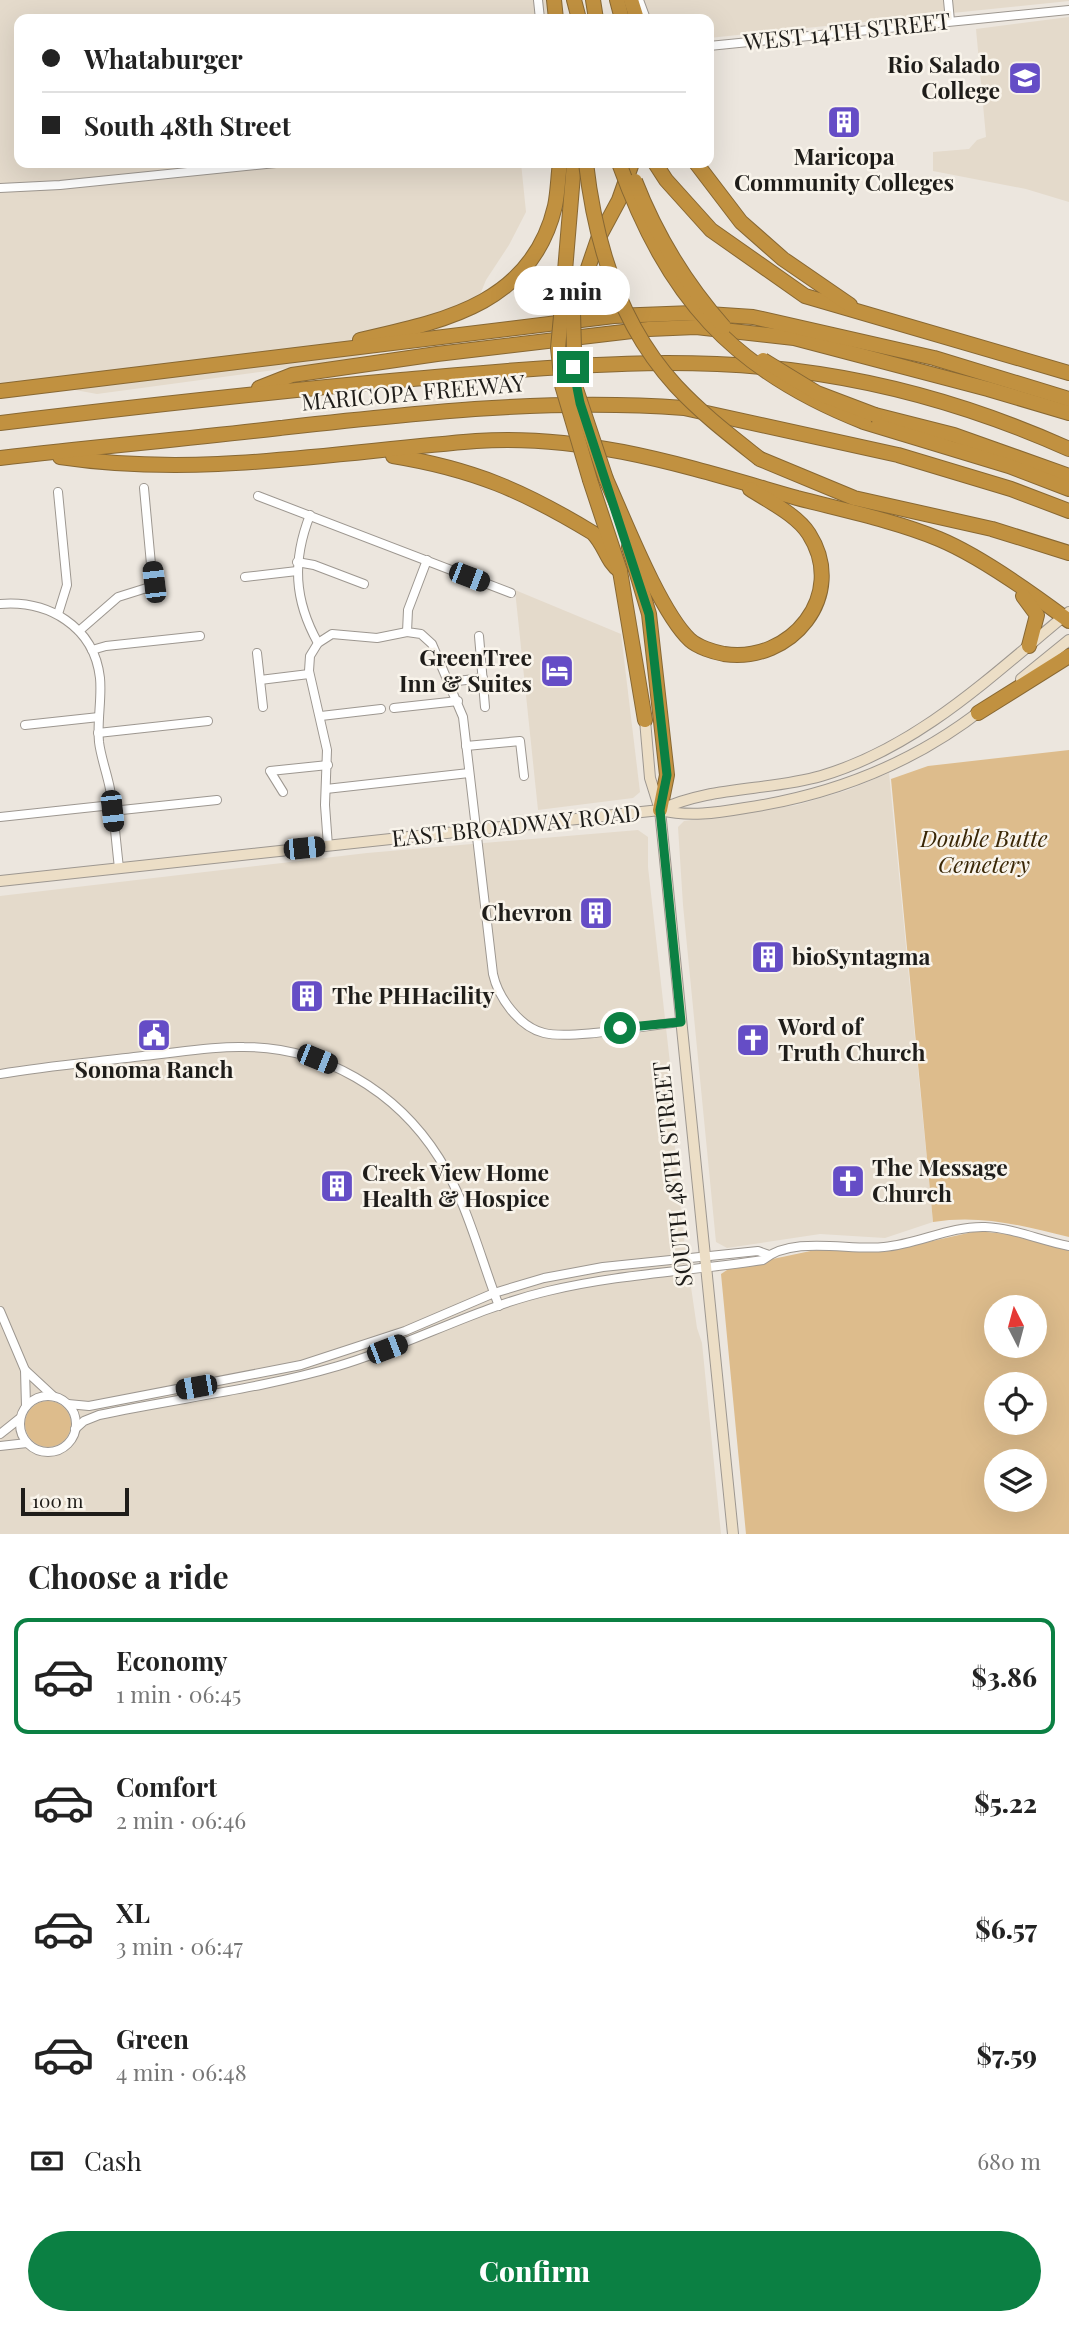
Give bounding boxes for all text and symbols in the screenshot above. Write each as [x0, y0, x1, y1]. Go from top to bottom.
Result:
street label: WEST 14TH STREET [741, 4, 952, 57]
text: Whataburger [84, 41, 243, 76]
place label: Rio Salado College [887, 48, 1000, 105]
school or university icon: Rio Salado College [1006, 59, 1044, 97]
building icon: Maricopa Community Colleges [825, 103, 863, 141]
text: South 48th Street [84, 108, 291, 143]
place label: Maricopa Community Colleges [734, 140, 954, 197]
callout: 2 min [515, 266, 631, 314]
text: 2 min [542, 275, 602, 306]
route end [557, 351, 589, 383]
street label: MARICOPA FREEWAY [300, 366, 526, 417]
car [142, 560, 167, 604]
car [446, 560, 493, 594]
place label: GreenTree Inn & Suites [399, 641, 532, 698]
hotel icon: GreenTree Inn & Suites [538, 652, 576, 690]
car [100, 789, 125, 833]
street label: EAST BROADWAY ROAD [390, 796, 642, 853]
park label: Double Butte Cemetery [919, 822, 1048, 879]
car [283, 835, 326, 861]
building icon: Chevron [577, 894, 615, 932]
place label: Chevron [481, 896, 572, 927]
building icon: bioSyntagma [749, 938, 787, 976]
place label: bioSyntagma [792, 940, 931, 971]
building icon: The PHHacility [288, 977, 326, 1015]
place label: The PHHacility [332, 979, 495, 1010]
place label: Word of Truth Church [777, 1010, 925, 1067]
route start [604, 1012, 636, 1044]
public building icon: Sonoma Ranch [135, 1016, 173, 1054]
church icon: Word of Truth Church [734, 1021, 772, 1059]
car [294, 1041, 341, 1077]
place label: Sonoma Ranch [75, 1053, 233, 1084]
street label: SOUTH 48TH STREET [644, 1060, 699, 1288]
place label: The Message Church [872, 1151, 1008, 1208]
place label: Creek View Home Health & Hospice [362, 1156, 550, 1213]
church icon: The Message Church [829, 1162, 867, 1200]
building icon: Creek View Home Health & Hospice [318, 1167, 356, 1205]
north arrow [984, 1295, 1046, 1358]
map controls [984, 1295, 1047, 1512]
car [364, 1332, 411, 1366]
button: locate [984, 1372, 1047, 1435]
car [174, 1373, 219, 1401]
button: layers [984, 1449, 1047, 1512]
scale bar [21, 1485, 130, 1517]
text: 100 m [32, 1487, 83, 1513]
text: Choose a ride [28, 1554, 229, 1597]
text: Economy [116, 1643, 227, 1678]
icon: car [32, 1645, 95, 1708]
text: $3.86 [972, 1659, 1037, 1694]
text: 1 min · 06:45 [116, 1678, 241, 1709]
text: Comfort [116, 1769, 217, 1804]
icon: car [32, 1771, 95, 1834]
text: $5.22 [974, 1785, 1037, 1820]
text: 2 min · 06:46 [116, 1804, 246, 1835]
text: XL [116, 1895, 150, 1930]
icon: car [32, 1897, 95, 1960]
text: $6.57 [975, 1911, 1037, 1946]
text: 3 min · 06:47 [116, 1930, 243, 1961]
text: Green [116, 2021, 189, 2056]
icon: car [32, 2023, 95, 2086]
text: $7.59 [977, 2037, 1037, 2072]
text: 4 min · 06:48 [116, 2056, 247, 2087]
icon: cash [28, 2142, 66, 2180]
text: Cash [84, 2143, 142, 2178]
text: 680 m [977, 2145, 1041, 2176]
button: Confirm [28, 2231, 1041, 2311]

